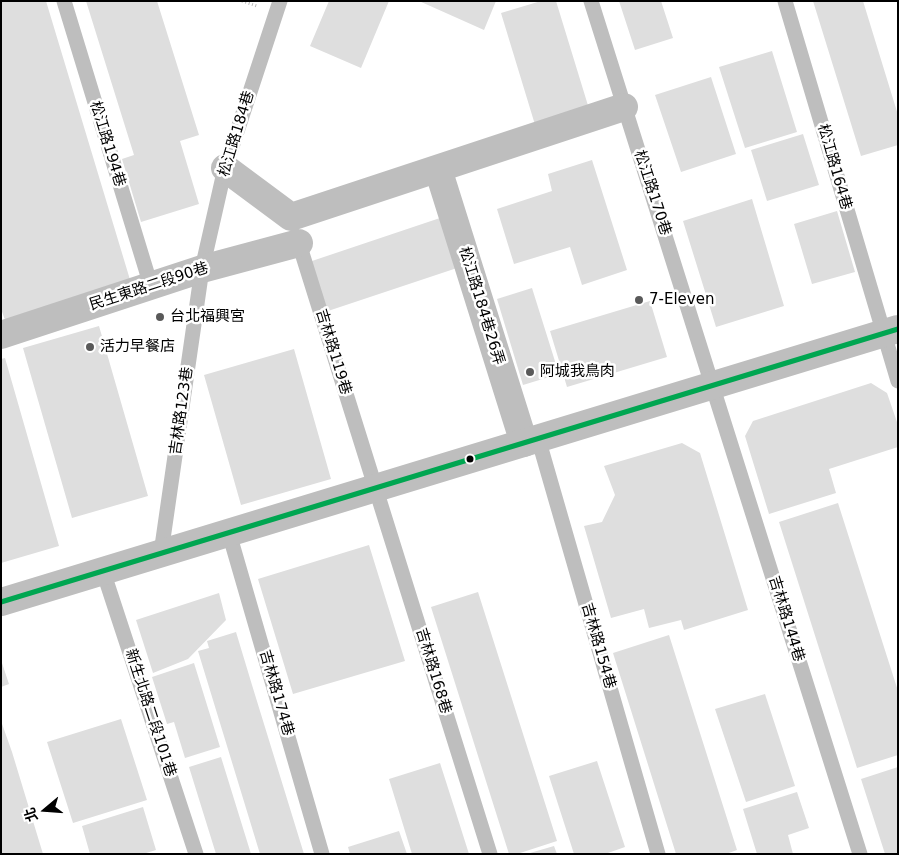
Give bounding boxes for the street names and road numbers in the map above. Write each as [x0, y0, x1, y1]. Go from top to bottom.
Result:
street label: 松江路184巷 [215, 89, 259, 179]
street label: 松江路194巷 [85, 99, 129, 189]
street label: 松江路164巷 [813, 122, 855, 212]
street label: 松江路170巷 [630, 148, 674, 238]
street label: 松江路184巷26弄 [454, 245, 508, 367]
street label: 民生東路二段90巷 [87, 259, 211, 315]
street label: 吉林路119巷 [311, 307, 355, 397]
street label: 吉林路123巷 [167, 366, 197, 456]
street label: 吉林路144巷 [764, 574, 808, 664]
street label: 吉林路154巷 [577, 601, 619, 691]
street label: 吉林路168巷 [411, 626, 455, 716]
street label: 新生北路二段101巷 [121, 647, 179, 779]
street label: 吉林路174巷 [255, 648, 297, 738]

